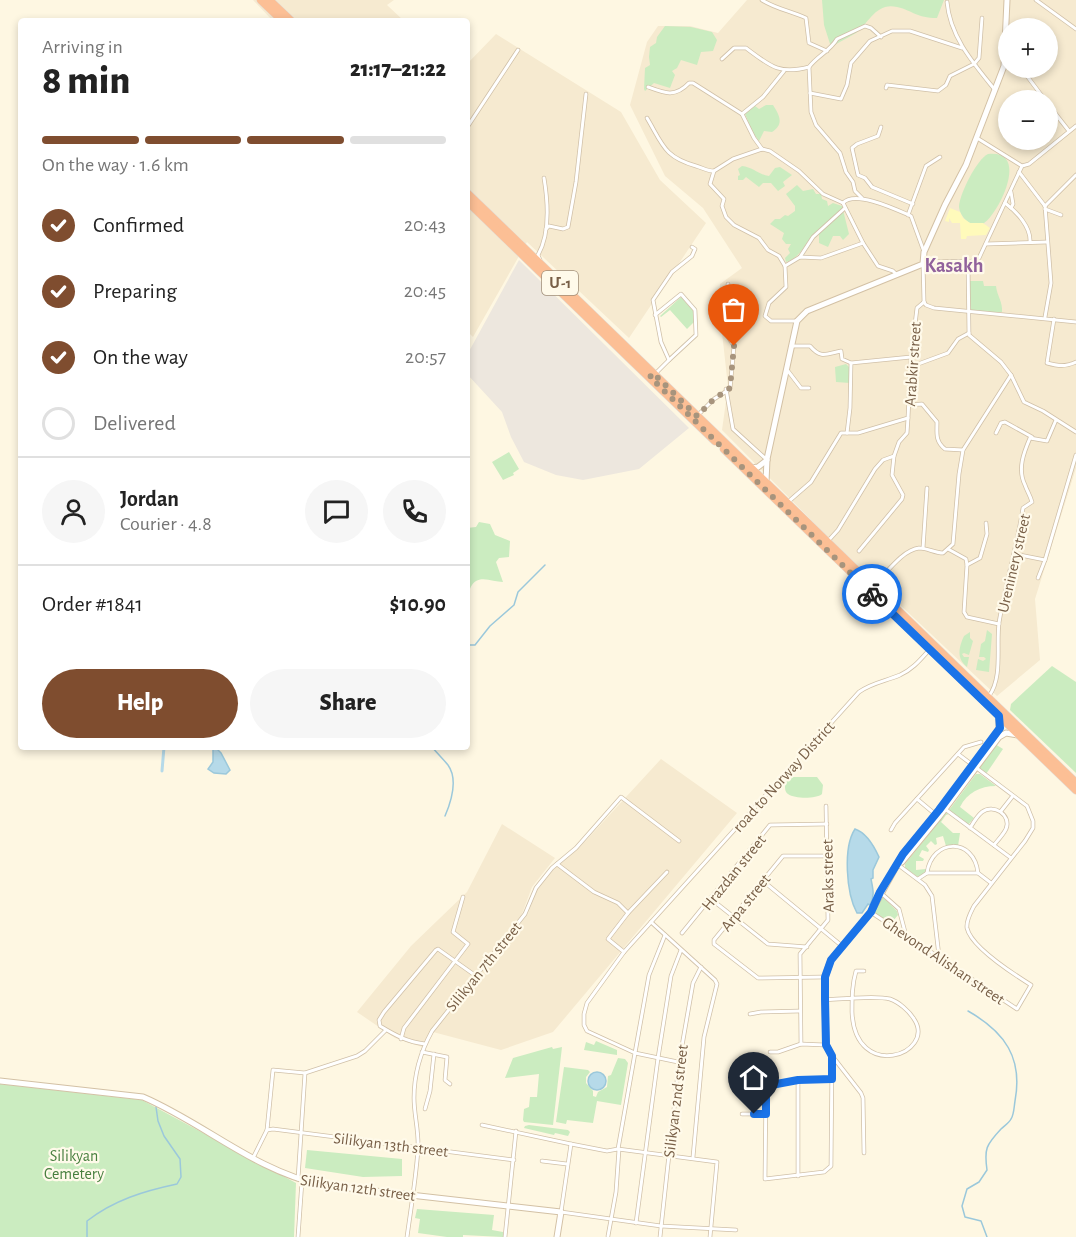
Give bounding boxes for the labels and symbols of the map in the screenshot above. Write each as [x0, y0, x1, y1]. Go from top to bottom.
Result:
district label: Kasakh [925, 256, 983, 276]
road number: Մ-1 [542, 271, 578, 295]
pin [708, 284, 759, 346]
street label: Arabkir street [902, 321, 924, 407]
street label: Ureninery street [995, 512, 1034, 614]
courier [842, 564, 902, 624]
street label: road to Norway District [730, 718, 838, 836]
street label: Hrazdan street [699, 832, 769, 913]
street label: Araks street [819, 839, 837, 913]
street label: Arpa street [718, 871, 774, 934]
street label: Ghevond Alishan street [879, 914, 1008, 1008]
street label: Silikyan 7th street [443, 919, 525, 1015]
street label: Silikyan 2nd street [661, 1044, 692, 1159]
pin [728, 1052, 779, 1114]
street label: Silikyan 13th street [332, 1130, 449, 1161]
park label: Silikyan Cemetery [44, 1148, 104, 1183]
street label: Silikyan 12th street [299, 1172, 416, 1205]

